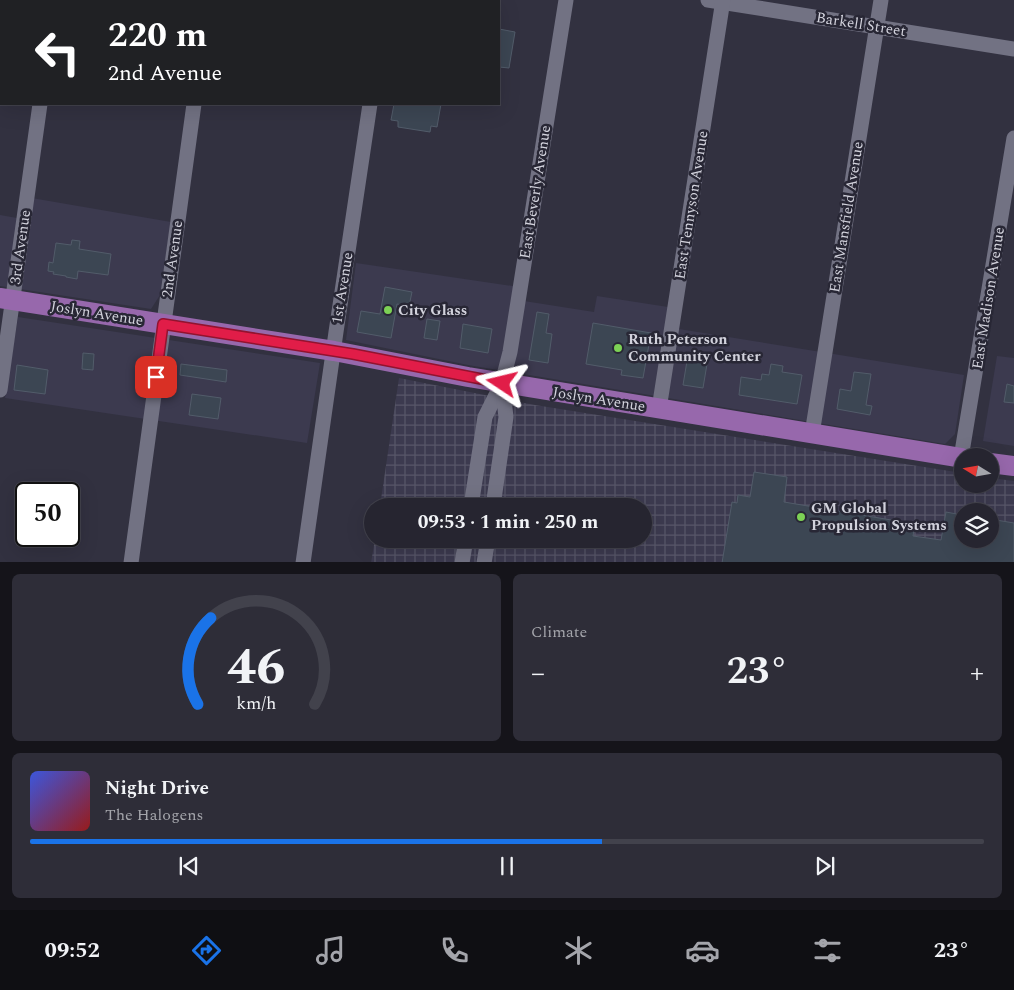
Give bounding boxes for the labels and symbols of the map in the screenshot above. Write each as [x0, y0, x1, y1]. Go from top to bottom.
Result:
street label: Barkell Street [814, 6, 907, 43]
street label: East Beverly Avenue [514, 124, 557, 261]
street label: East Tennyson Avenue [668, 129, 715, 281]
street label: East Mansfield Avenue [823, 140, 870, 294]
street label: 3rd Avenue [4, 208, 37, 286]
street label: 2nd Avenue [156, 219, 189, 299]
street label: East Madison Avenue [966, 225, 1011, 371]
street label: 1st Avenue [325, 251, 360, 326]
street label: Joslyn Avenue [49, 295, 145, 332]
place label: City Glass [398, 299, 467, 322]
marker: City Glass [382, 304, 394, 316]
place label: Ruth Peterson Community Center [628, 328, 761, 368]
marker: Ruth Peterson Community Center [612, 342, 624, 354]
pin [135, 356, 177, 398]
position arrow [475, 356, 527, 408]
street label: Joslyn Avenue [551, 381, 647, 418]
north arrow [954, 448, 999, 492]
speed limit sign: 50 [15, 482, 80, 547]
place label: GM Global Propulsion Systems [811, 497, 947, 537]
marker: GM Global Propulsion Systems [795, 511, 807, 523]

